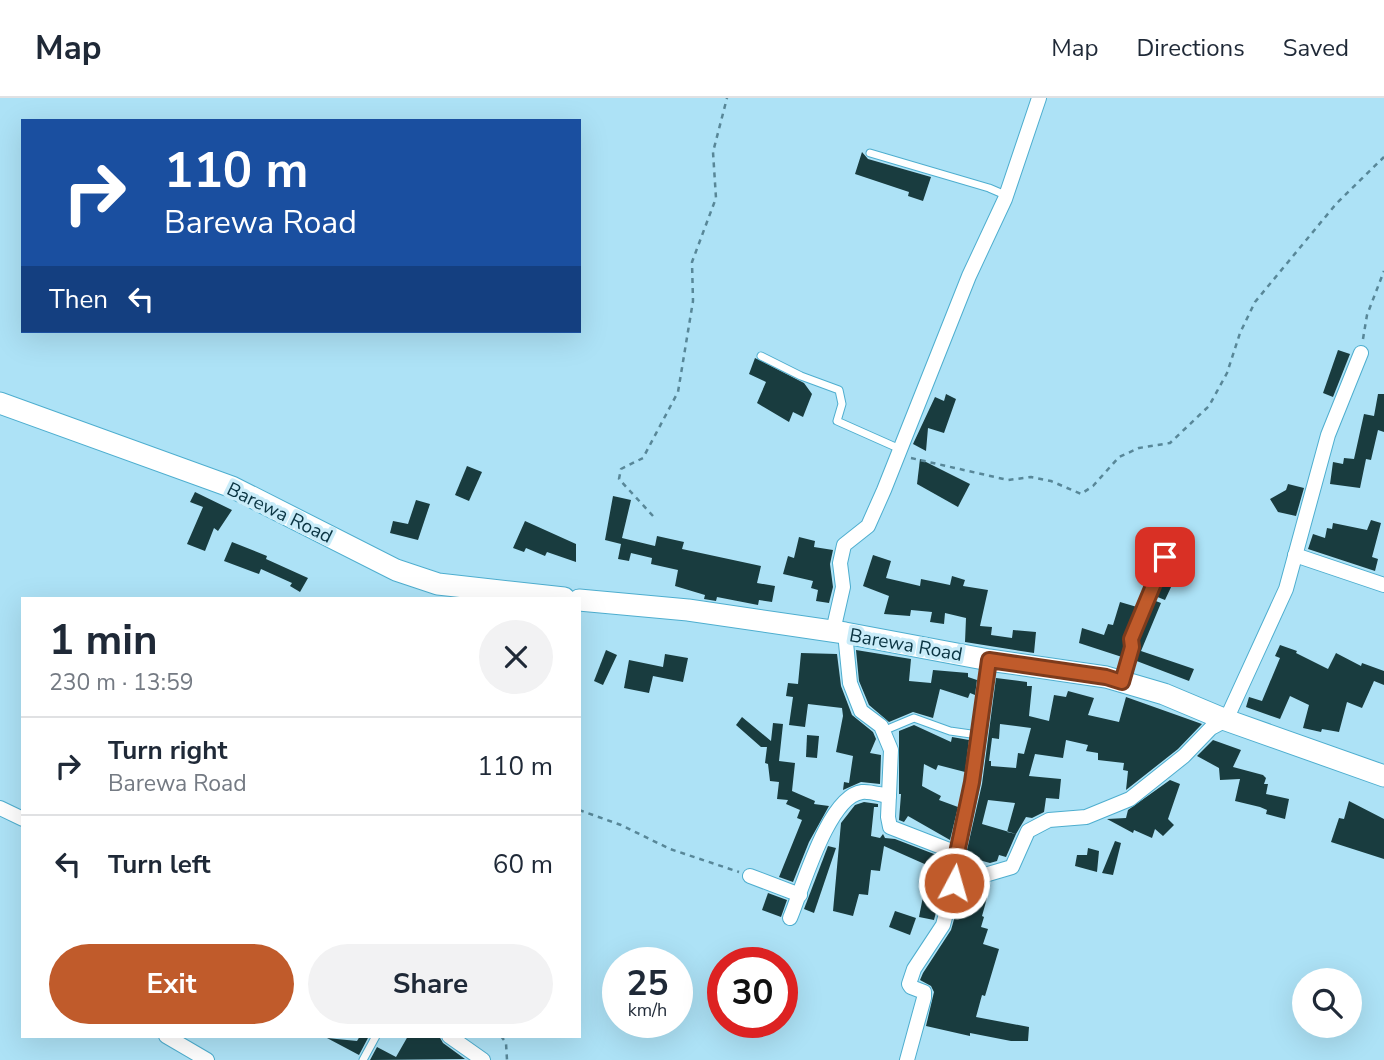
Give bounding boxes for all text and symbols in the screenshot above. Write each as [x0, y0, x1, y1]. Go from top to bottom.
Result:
text: Map [35, 26, 102, 71]
text: Map [1051, 32, 1098, 64]
text: Directions [1136, 32, 1245, 64]
text: Saved [1283, 32, 1349, 64]
text: 110 m [164, 137, 308, 204]
icon: right [49, 147, 140, 238]
text: Barewa Road [164, 201, 357, 244]
icon: left [122, 280, 160, 318]
text: Then [49, 282, 108, 317]
street label: Barewa Road [222, 476, 337, 550]
pin [1135, 527, 1195, 587]
icon: arrive [1146, 538, 1184, 576]
text: 1 min [49, 612, 158, 669]
button: close [479, 620, 553, 694]
street label: Barewa Road [847, 622, 964, 668]
text: 230 m · 13:59 [49, 667, 194, 698]
text: Turn right [108, 733, 227, 768]
icon: right [49, 747, 87, 785]
text: 110 m [477, 749, 553, 784]
text: Barewa Road [108, 768, 247, 799]
icon: left [49, 845, 87, 883]
position arrow [917, 846, 991, 920]
text: Turn left [108, 847, 211, 882]
text: 60 m [493, 847, 553, 882]
button: Exit [49, 944, 294, 1024]
button: Share [308, 944, 553, 1024]
speed limit sign: 30 [707, 947, 798, 1038]
text: 25 [626, 960, 669, 1007]
map controls [1292, 968, 1362, 1038]
button: search [1292, 968, 1362, 1038]
text: km/h [628, 998, 667, 1022]

